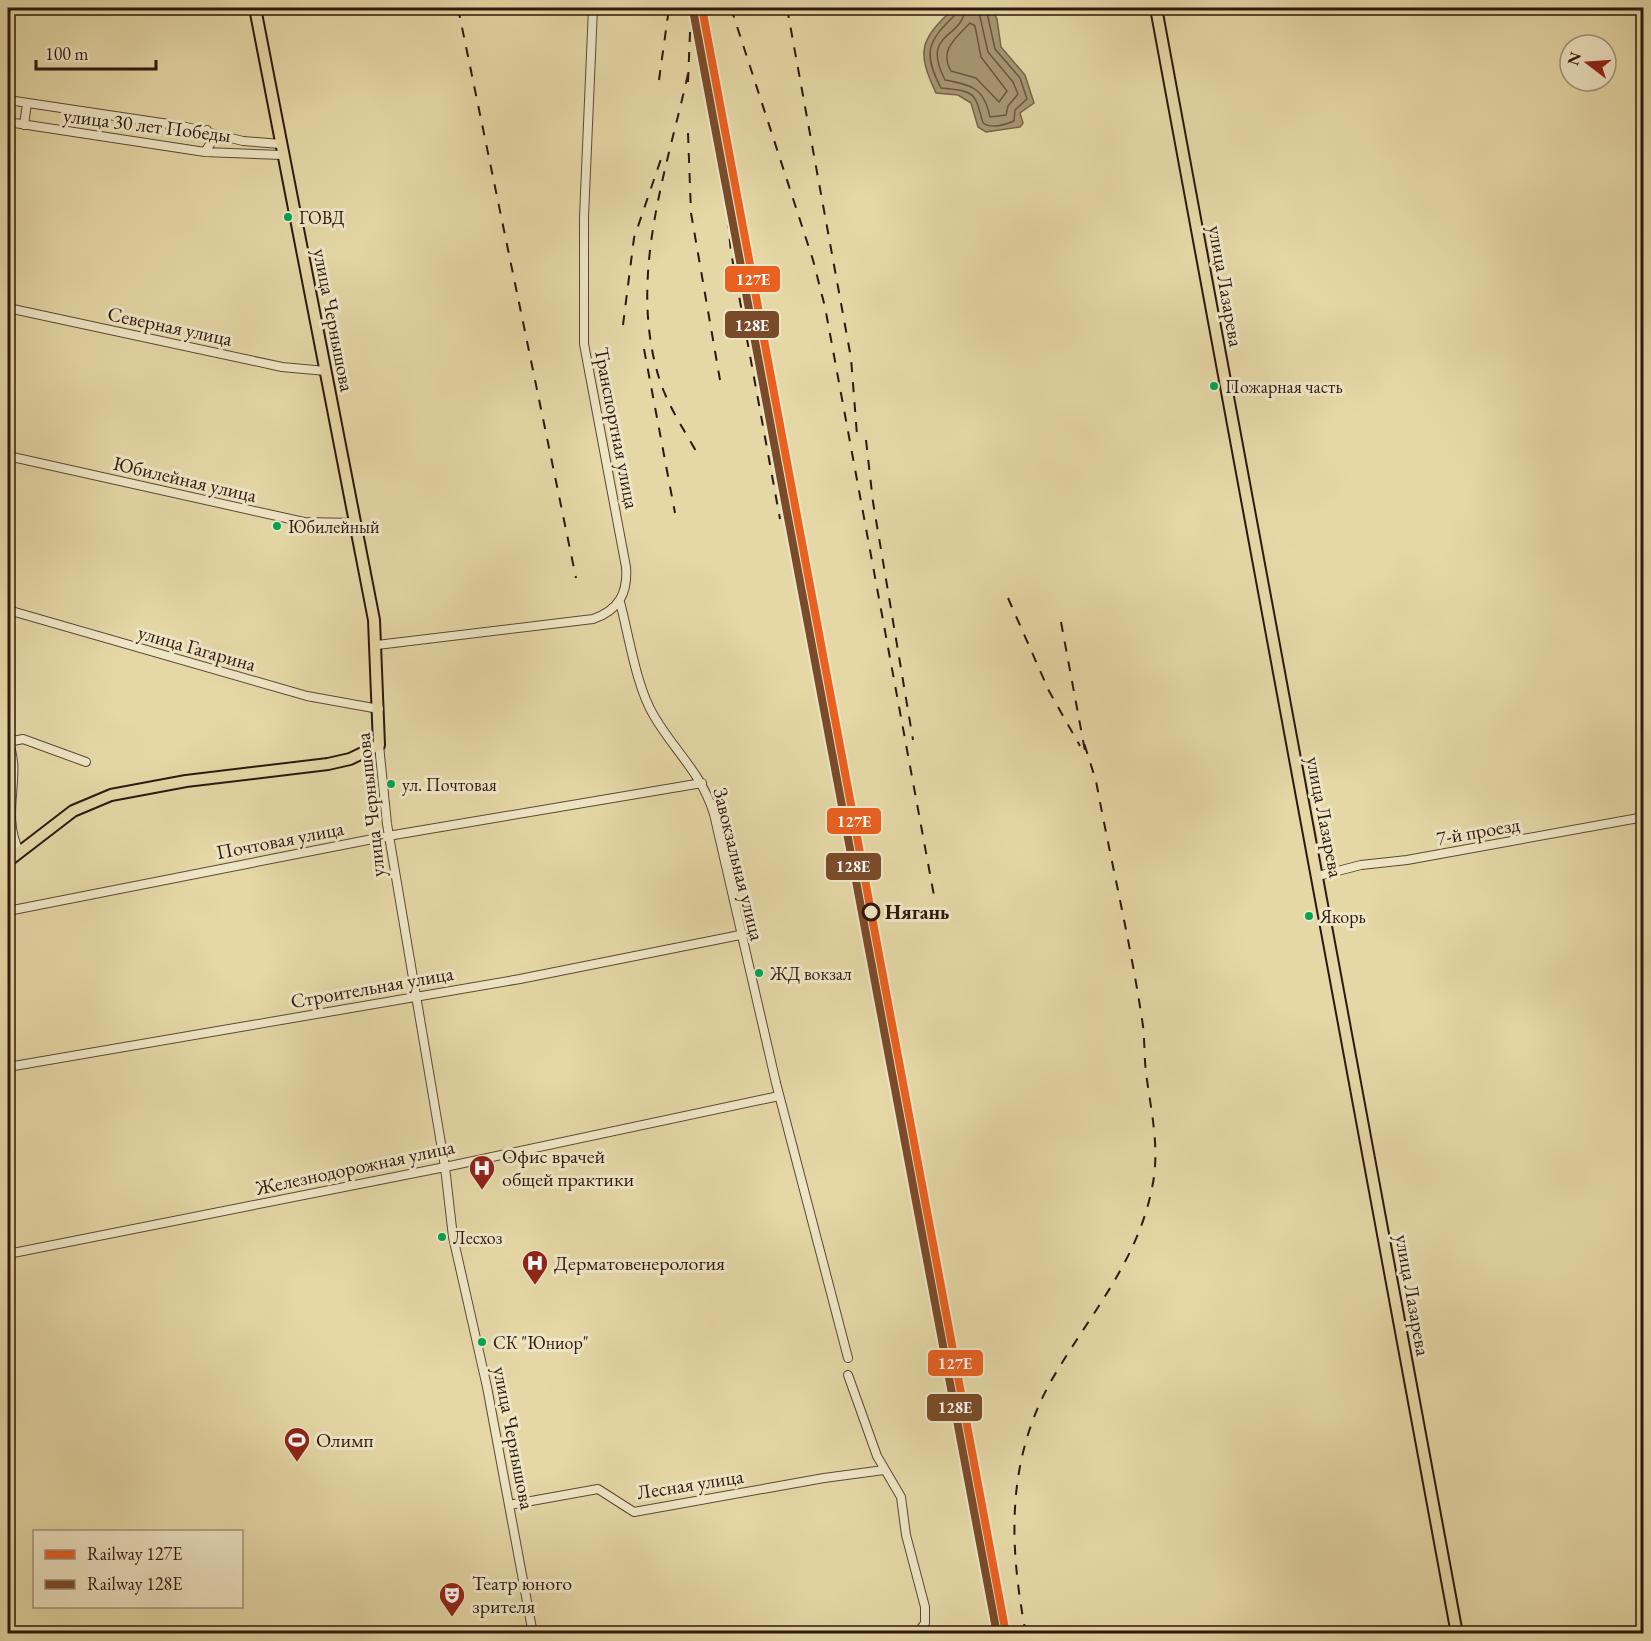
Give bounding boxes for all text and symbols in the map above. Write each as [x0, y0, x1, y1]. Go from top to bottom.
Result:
scale bar [36, 33, 156, 71]
north arrow [1558, 33, 1618, 93]
text: 100 m [45, 42, 89, 65]
text: N [1562, 49, 1586, 68]
street label: улица 30 лет Победы [62, 102, 232, 148]
place label: ГОВД [299, 206, 345, 229]
marker: ГОВД [282, 211, 294, 223]
street label: улица Лазарева [1203, 223, 1249, 349]
street label: улица Чернышова [307, 246, 361, 394]
line badge: 127Е [724, 265, 781, 293]
text: 127Е [736, 269, 770, 290]
street label: Северная улица [105, 300, 235, 352]
line badge: 128Е [724, 310, 780, 339]
text: 128Е [735, 315, 769, 336]
street label: Транспортная улица [589, 345, 645, 511]
place label: Пожарная часть [1225, 375, 1343, 398]
marker: Пожарная часть [1208, 380, 1220, 392]
street label: Юбилейная улица [111, 450, 259, 508]
place label: Юбилейный [288, 515, 380, 538]
marker: Юбилейный [271, 520, 283, 532]
street label: улица Гагарина [135, 619, 259, 677]
street label: улица Чернышова [349, 731, 391, 879]
street label: улица Лазарева [1301, 754, 1349, 880]
place label: ул. Почтовая [402, 773, 497, 796]
marker: ул. Почтовая [385, 778, 397, 790]
street label: Завокзальная улица [707, 785, 771, 943]
line badge: 127Е [826, 807, 882, 835]
text: 127Е [837, 811, 871, 832]
street label: 7-й проезд [1434, 811, 1522, 851]
street label: Почтовая улица [214, 815, 346, 865]
line badge: 128Е [825, 852, 882, 881]
text: 128Е [836, 856, 870, 877]
place label: Нягань [885, 899, 949, 925]
marker: Нягань [862, 903, 880, 921]
place label: Якорь [1319, 905, 1366, 928]
marker: Якорь [1303, 910, 1315, 922]
street label: Строительная улица [289, 960, 455, 1014]
place label: ЖД вокзал [769, 962, 852, 985]
marker: ЖД вокзал [753, 967, 765, 979]
street label: Железнодорожная улица [252, 1133, 457, 1201]
place label: Офис врачей общей практики [502, 1143, 634, 1192]
hospital icon: Офис врачей общей практики [467, 1153, 497, 1191]
place label: Лесхоз [453, 1226, 502, 1249]
marker: Лесхоз [436, 1231, 448, 1243]
street label: улица Лазарева [1390, 1232, 1436, 1358]
hospital icon: Дерматовенерология [520, 1248, 550, 1286]
place label: Дерматовенерология [554, 1250, 725, 1276]
place label: СК "Юниор" [493, 1331, 589, 1354]
marker: СК "Юниор" [476, 1336, 488, 1348]
line badge: 127Е [927, 1349, 984, 1377]
text: 127Е [938, 1353, 972, 1374]
street label: улица Чернышова [487, 1364, 541, 1512]
line badge: 128Е [926, 1393, 983, 1422]
text: 128Е [938, 1397, 972, 1418]
sports icon: Олимп [282, 1425, 312, 1463]
place label: Олимп [316, 1427, 374, 1453]
street label: Лесная улица [635, 1463, 745, 1505]
legend [33, 1530, 243, 1608]
text: Railway 127Е [87, 1542, 182, 1565]
place label: Театр юного зрителя [472, 1570, 572, 1619]
text: Railway 128Е [87, 1572, 182, 1595]
theatre icon: Театр юного зрителя [437, 1580, 467, 1618]

